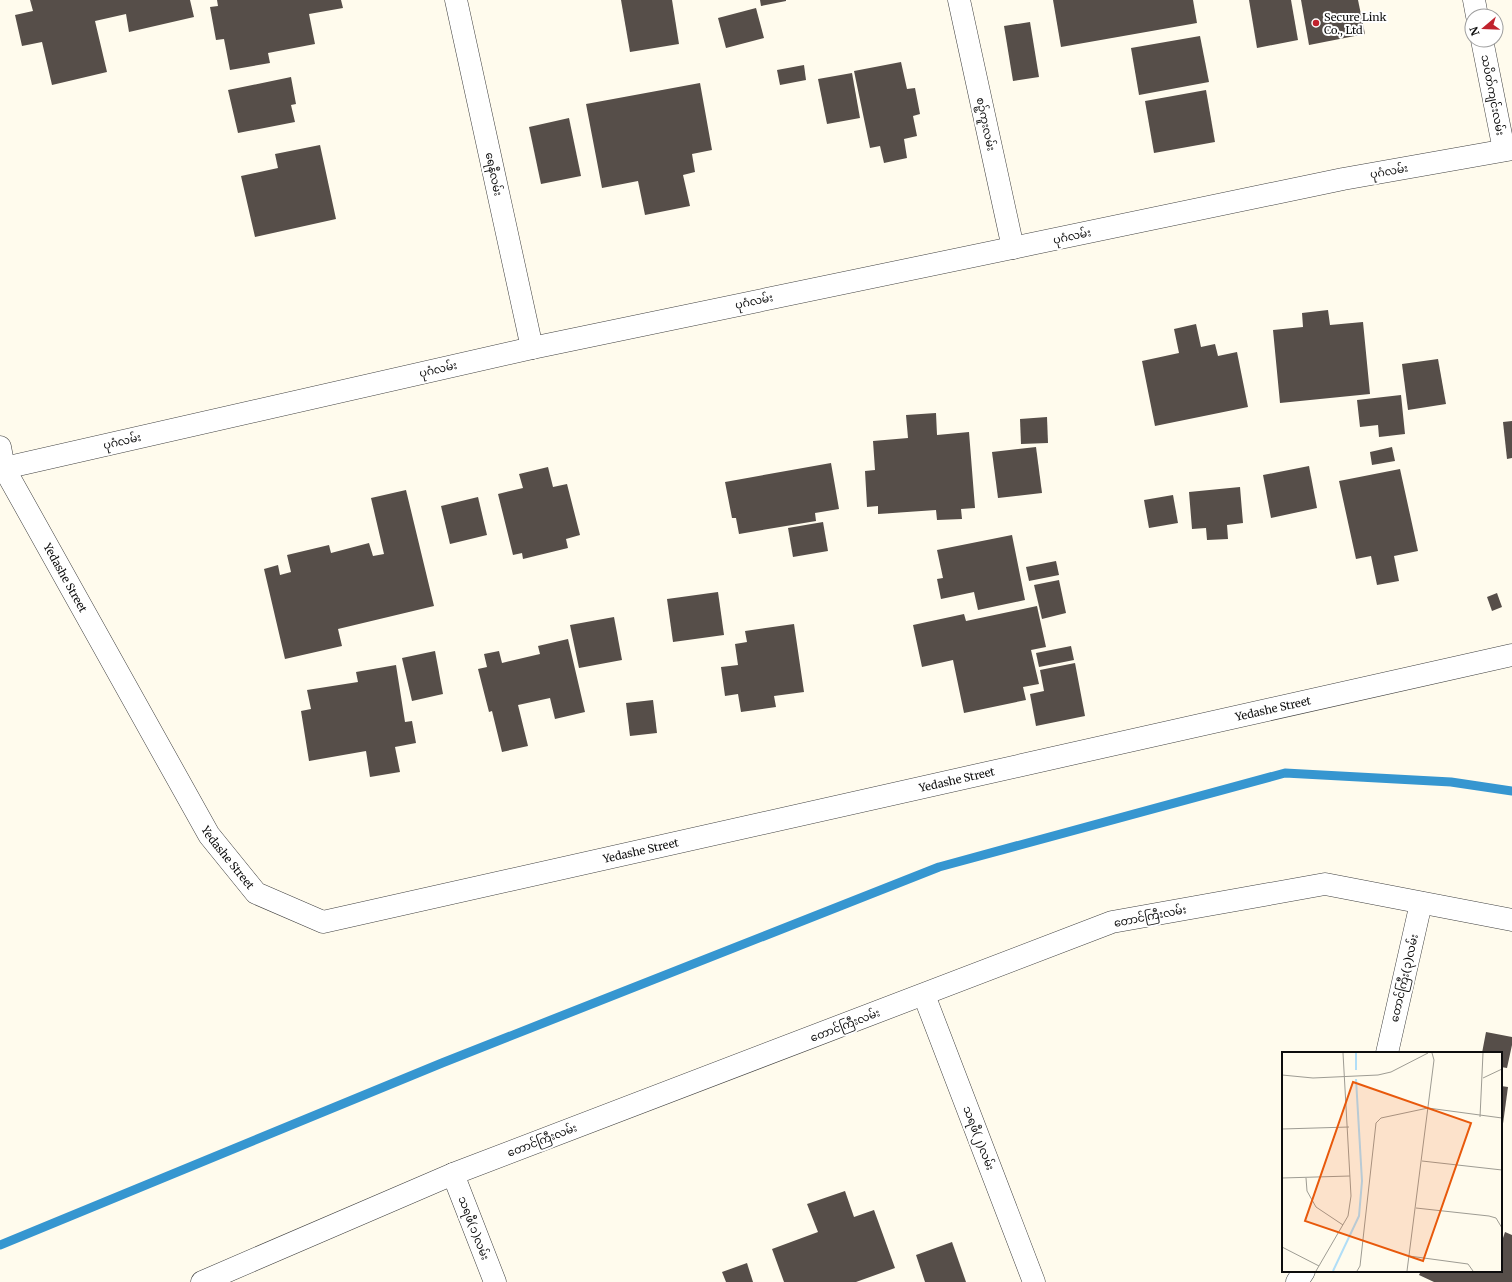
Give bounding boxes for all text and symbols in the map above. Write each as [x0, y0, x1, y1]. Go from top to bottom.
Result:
north arrow [1464, 8, 1504, 48]
place label: Secure Link Co., Ltd [1324, 10, 1387, 37]
marker: Secure Link Co., Ltd [1311, 18, 1321, 28]
text: N [1466, 25, 1483, 38]
street label: သပိတ်ကျင်းလမ်း [1476, 53, 1508, 137]
street label: စဉ့်ကူးလမ်း [972, 96, 999, 153]
street label: ရေနီလမ်း [481, 151, 505, 198]
street label: ပုဂံလမ်း [1369, 161, 1410, 183]
street label: ပုဂံလမ်း [1052, 225, 1093, 249]
street label: ပုဂံလမ်း [734, 290, 775, 314]
street label: ပုဂံလမ်း [418, 358, 459, 382]
street label: ပုဂံလမ်း [102, 430, 143, 454]
street label: Yedashe Street [40, 540, 91, 615]
street label: Yedashe Street [1233, 693, 1313, 724]
street label: Yedashe Street [917, 764, 997, 795]
street label: Yedashe Street [198, 823, 258, 893]
street label: Yedashe Street [601, 835, 681, 866]
street label: တောင်ကြီးလမ်း [1113, 902, 1188, 932]
street label: တောင်ကြီး(၃)လမ်း [1387, 932, 1423, 1024]
street label: တောင်ကြီးလမ်း [808, 1005, 883, 1047]
inset map [1282, 1052, 1502, 1272]
street label: သရဖီ(၂)လမ်း [958, 1104, 998, 1173]
street label: တောင်ကြီးလမ်း [505, 1120, 580, 1162]
street label: သရဖီ(၁)လမ်း [454, 1194, 493, 1263]

